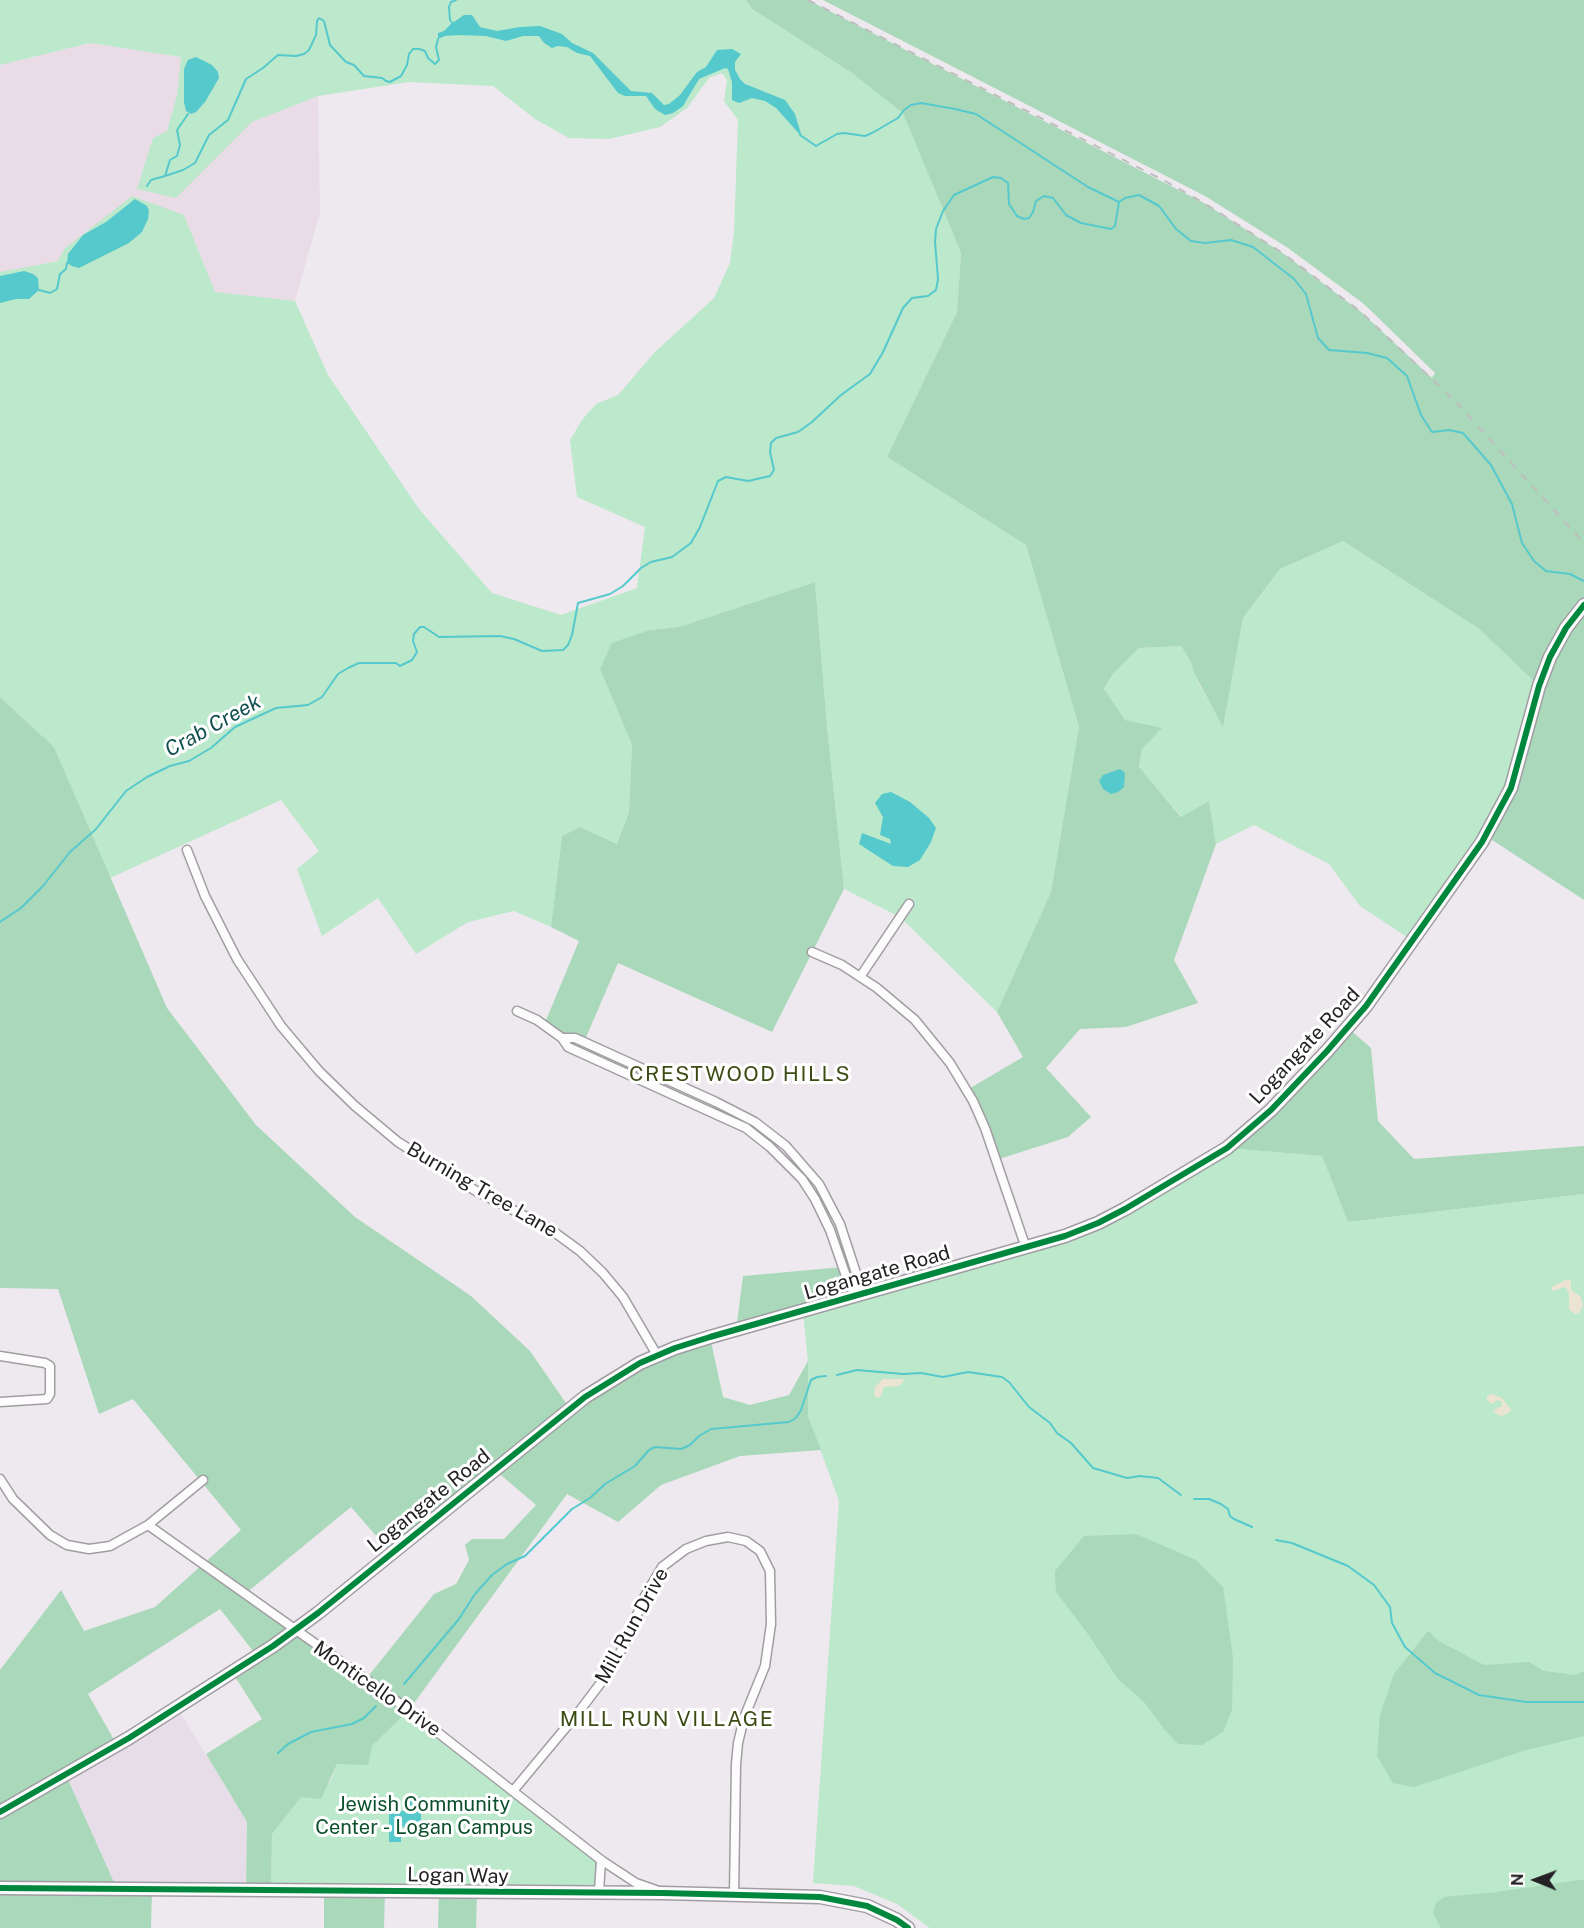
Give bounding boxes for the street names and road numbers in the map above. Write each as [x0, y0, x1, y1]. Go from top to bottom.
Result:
street label: Logangate Road [1245, 983, 1365, 1109]
street label: Burning Tree Lane [402, 1137, 562, 1243]
street label: Logangate Road [801, 1241, 953, 1305]
street label: Logangate Road [363, 1444, 495, 1558]
street label: Mill Run Drive [590, 1564, 674, 1688]
street label: Monticello Drive [309, 1636, 445, 1742]
street label: Logan Way [407, 1863, 509, 1889]

